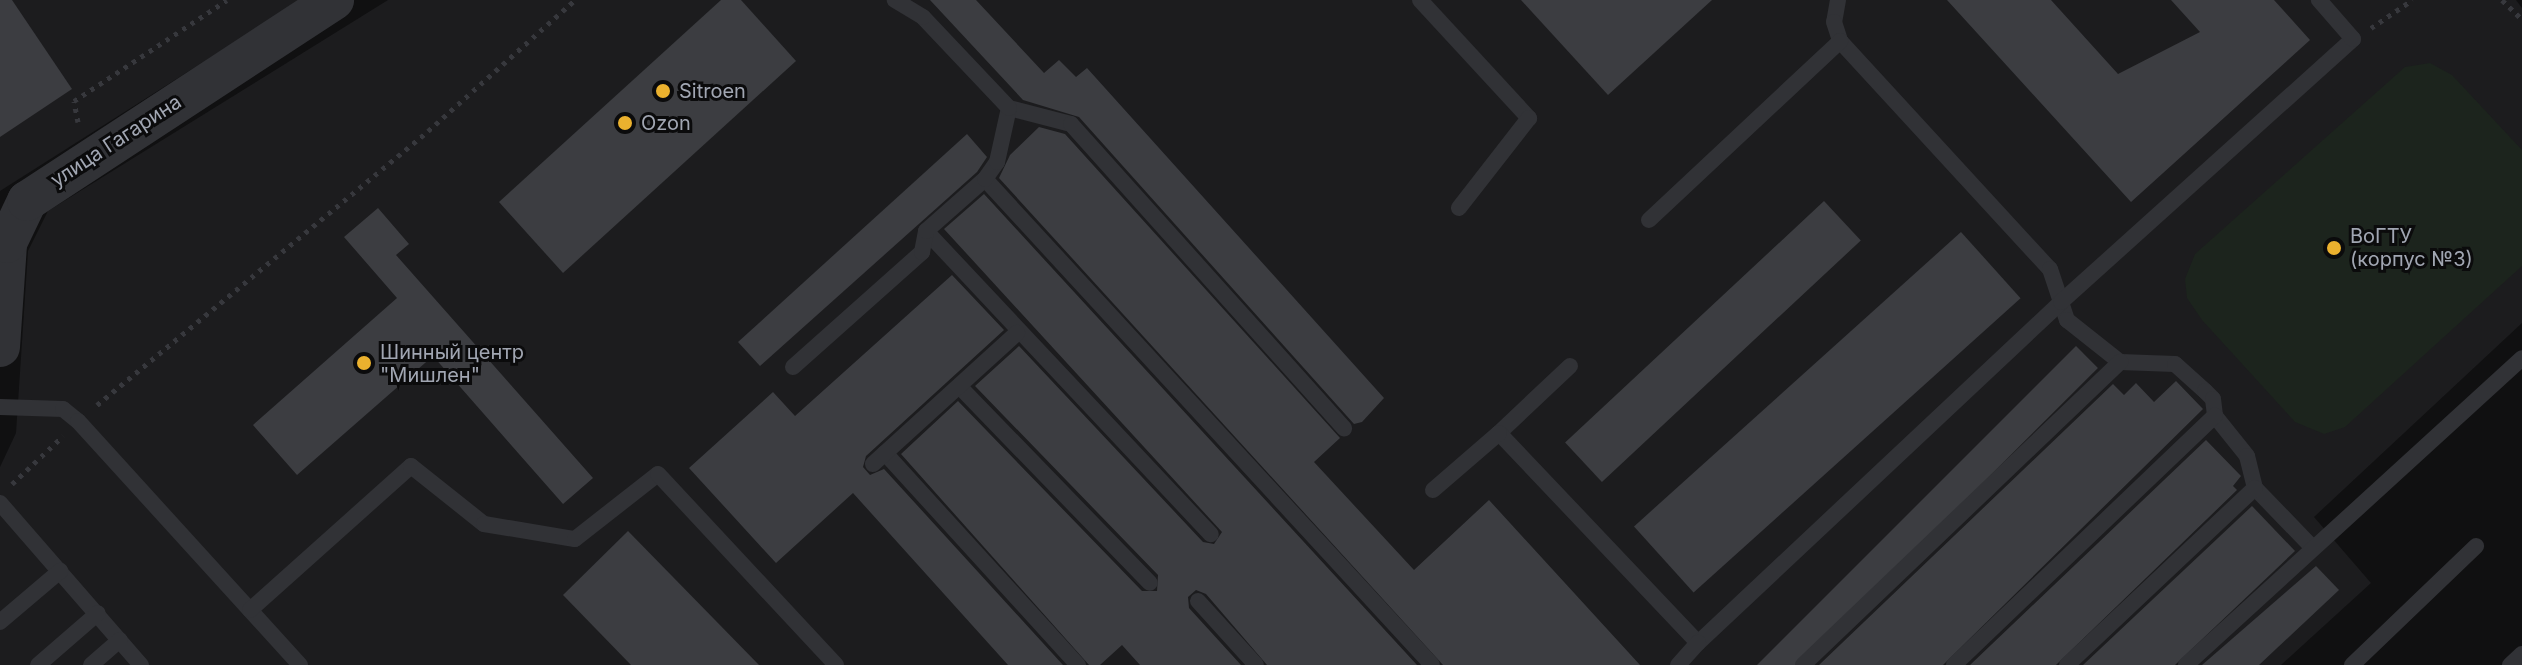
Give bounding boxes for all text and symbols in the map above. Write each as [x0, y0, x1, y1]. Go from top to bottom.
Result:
place label: Sitroen [679, 79, 746, 103]
marker: Sitroen [654, 82, 672, 100]
street label: улица Гагарина [46, 90, 186, 192]
place label: Ozon [641, 111, 691, 135]
marker: Ozon [616, 114, 634, 132]
place label: ВоГТУ (корпус №3) [2350, 224, 2473, 271]
marker: ВоГТУ (корпус №3) [2325, 239, 2343, 257]
place label: Шинный центр "Мишлен" [380, 340, 524, 387]
marker: Шинный центр "Мишлен" [355, 354, 373, 372]

